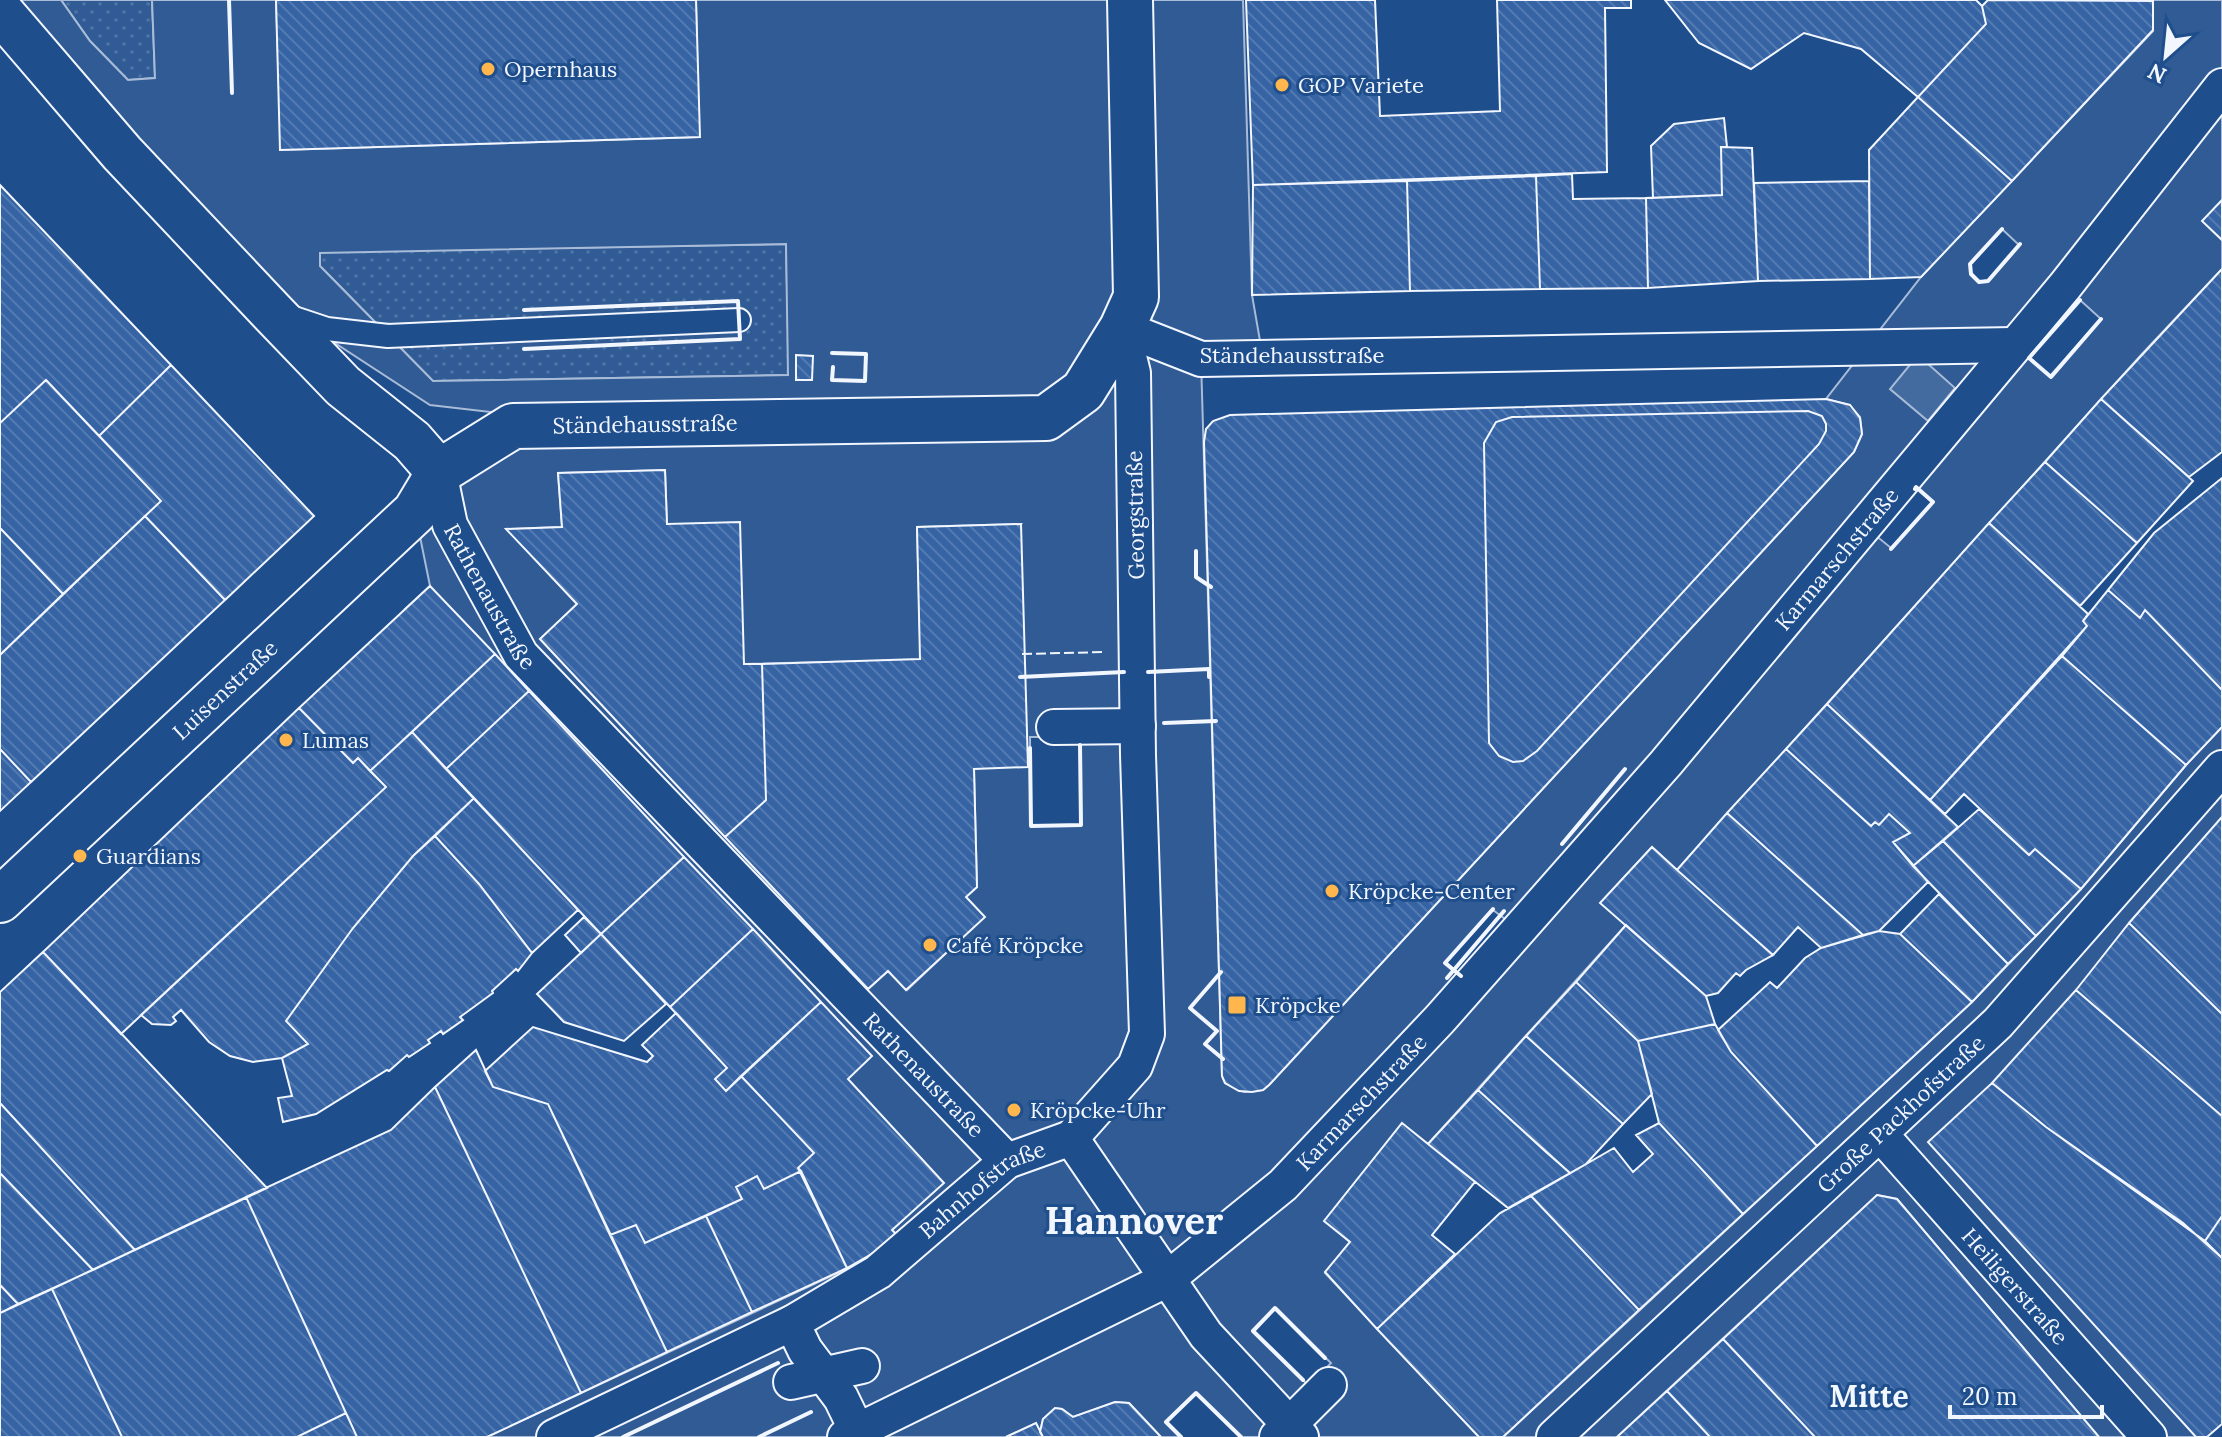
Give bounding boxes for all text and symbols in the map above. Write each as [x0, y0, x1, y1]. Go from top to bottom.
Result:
north arrow [2126, 16, 2206, 96]
place label: Opernhaus [504, 55, 617, 83]
text: N [2143, 57, 2171, 90]
marker: Opernhaus [479, 60, 497, 78]
place label: GOP Variete [1298, 71, 1424, 99]
marker: GOP Variete [1273, 76, 1291, 94]
street label: Ständehausstraße [1200, 341, 1384, 369]
street label: Ständehausstraße [552, 409, 738, 439]
street label: Georgstraße [1120, 450, 1150, 580]
street label: Karmarschstraße [1769, 482, 1905, 636]
street label: Rathenaustraße [438, 519, 542, 676]
street label: Luisenstraße [167, 634, 283, 746]
place label: Lumas [302, 726, 369, 754]
marker: Lumas [277, 731, 295, 749]
place label: Guardians [96, 842, 201, 870]
marker: Guardians [71, 847, 89, 865]
place label: Kröpcke-Center [1348, 877, 1515, 905]
marker: Kröpcke-Center [1323, 882, 1341, 900]
place label: Café Kröpcke [946, 931, 1084, 959]
marker: Café Kröpcke [921, 936, 939, 954]
place label: Kröpcke [1255, 991, 1341, 1019]
marker: Kröpcke [1226, 994, 1248, 1016]
street label: Rathenaustraße [858, 1006, 990, 1143]
street label: Karmarschstraße [1290, 1028, 1433, 1176]
street label: Große Packhofstraße [1811, 1029, 1991, 1199]
place label: Kröpcke-Uhr [1030, 1096, 1166, 1124]
marker: Kröpcke-Uhr [1005, 1101, 1023, 1119]
street label: Bahnhofstraße [913, 1134, 1049, 1244]
district label: Hannover [1045, 1196, 1224, 1244]
street label: Heiligerstraße [1956, 1222, 2074, 1350]
scale bar [1950, 1369, 2102, 1419]
district label: Mitte [1829, 1377, 1909, 1415]
text: 20 m [1962, 1381, 2018, 1412]

